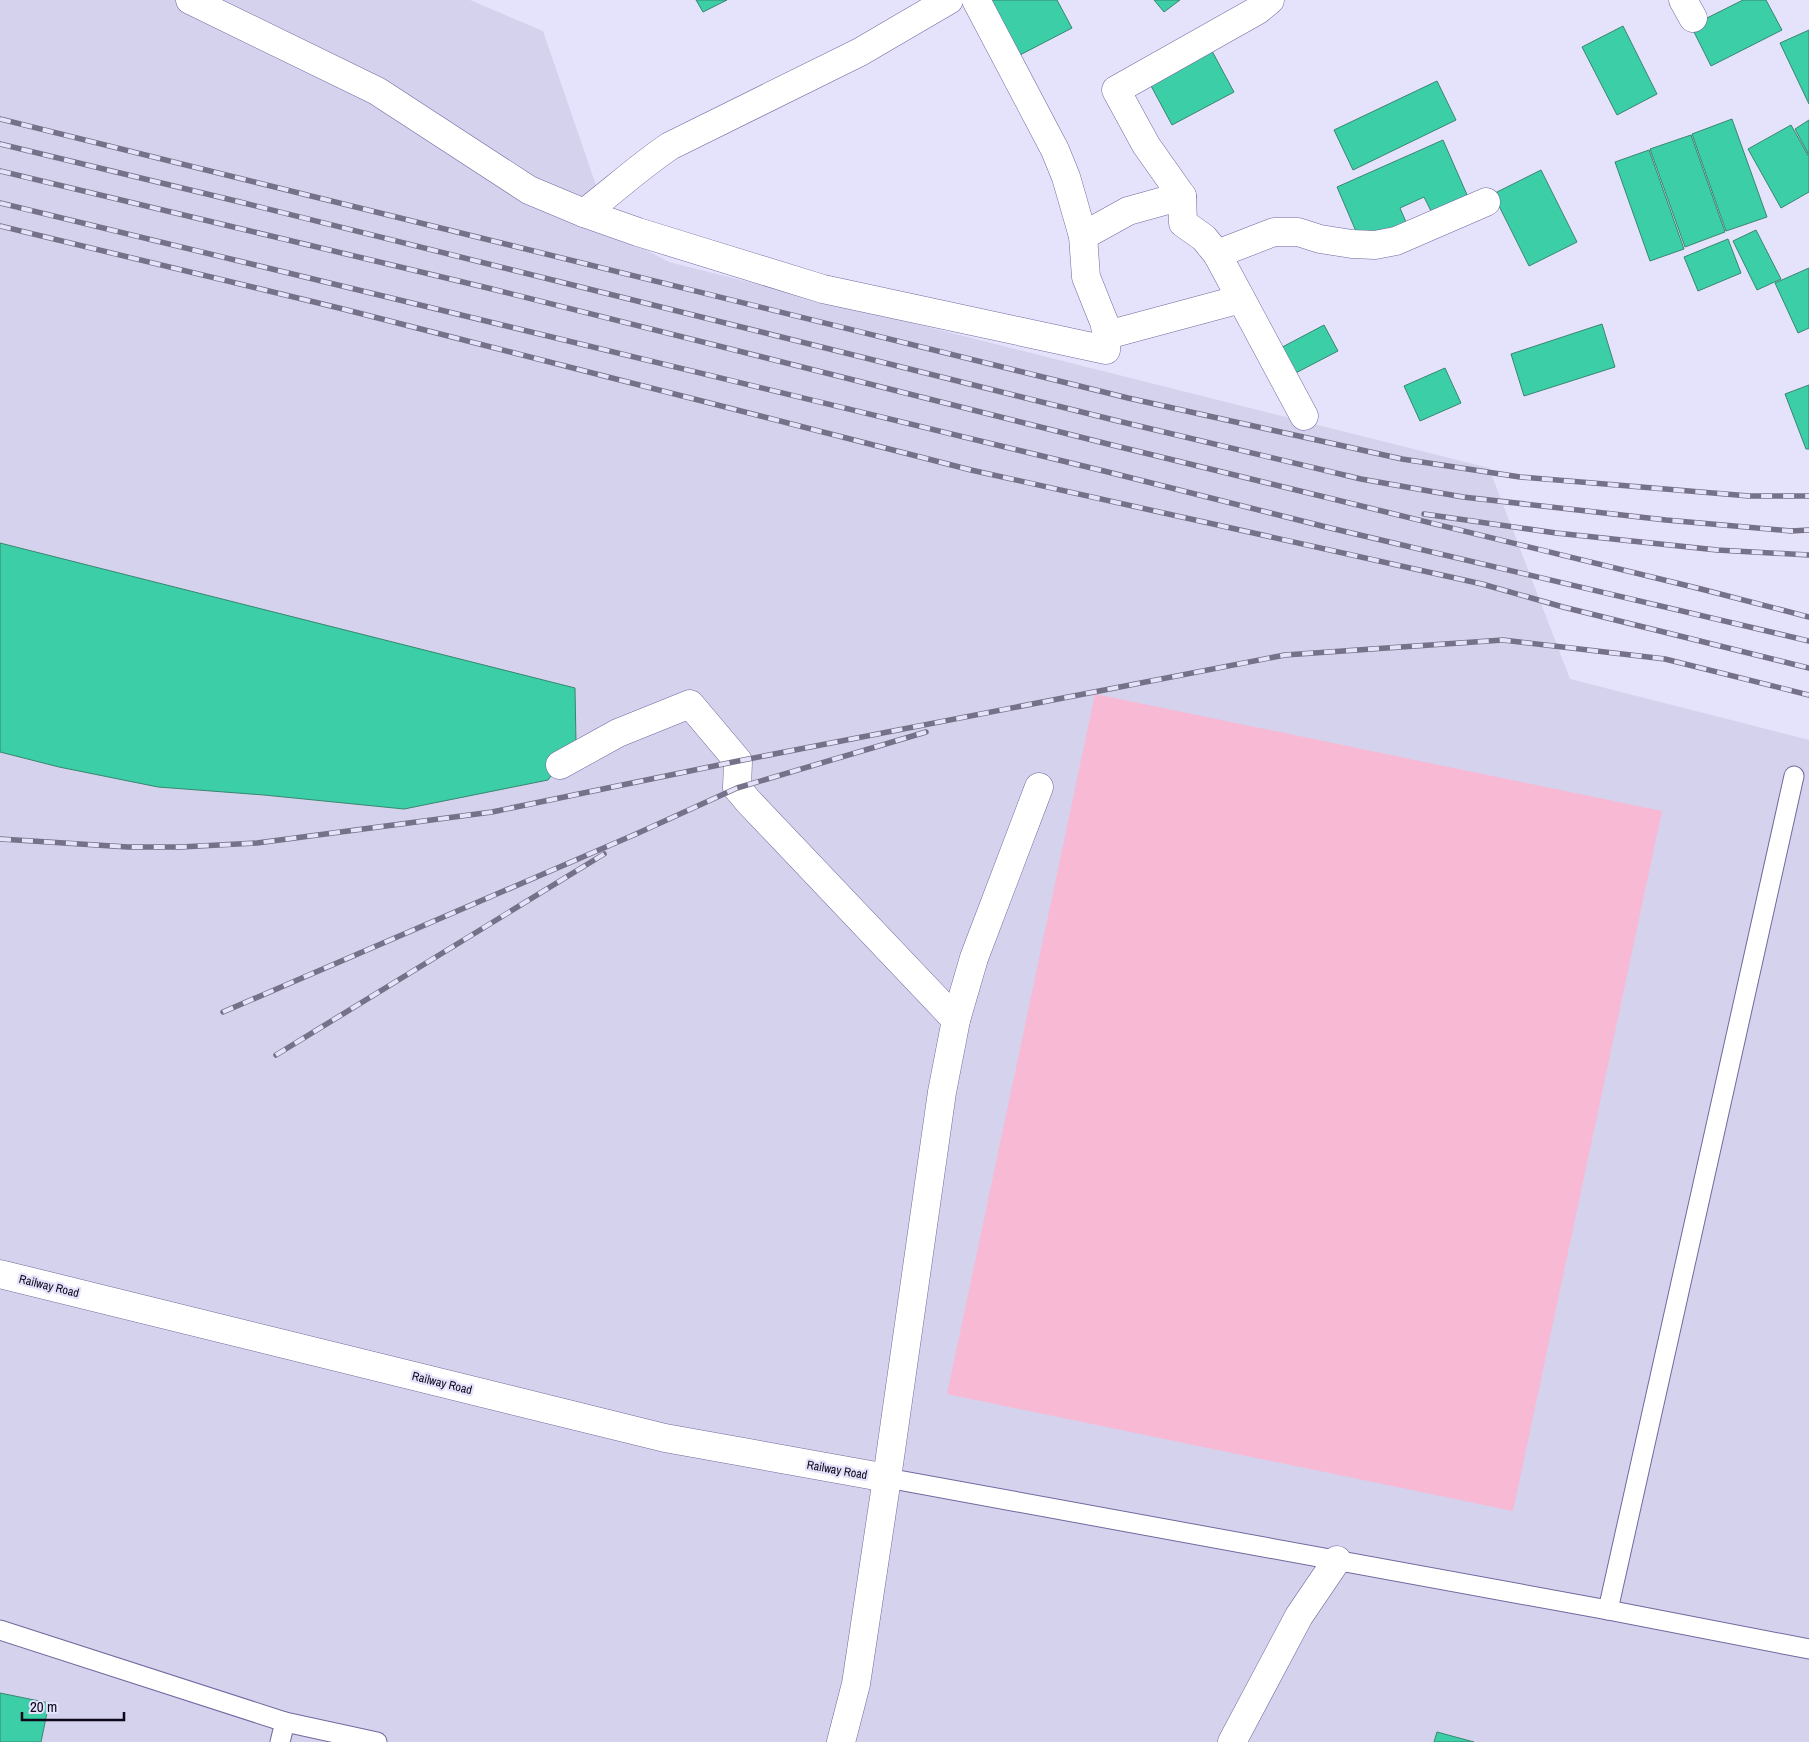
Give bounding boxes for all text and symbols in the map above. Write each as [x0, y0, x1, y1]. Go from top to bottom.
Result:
street label: Railway Road [17, 1271, 81, 1301]
street label: Railway Road [410, 1368, 474, 1398]
street label: Railway Road [805, 1457, 869, 1483]
scale bar [22, 1690, 125, 1722]
text: 20 m [30, 1696, 57, 1717]

